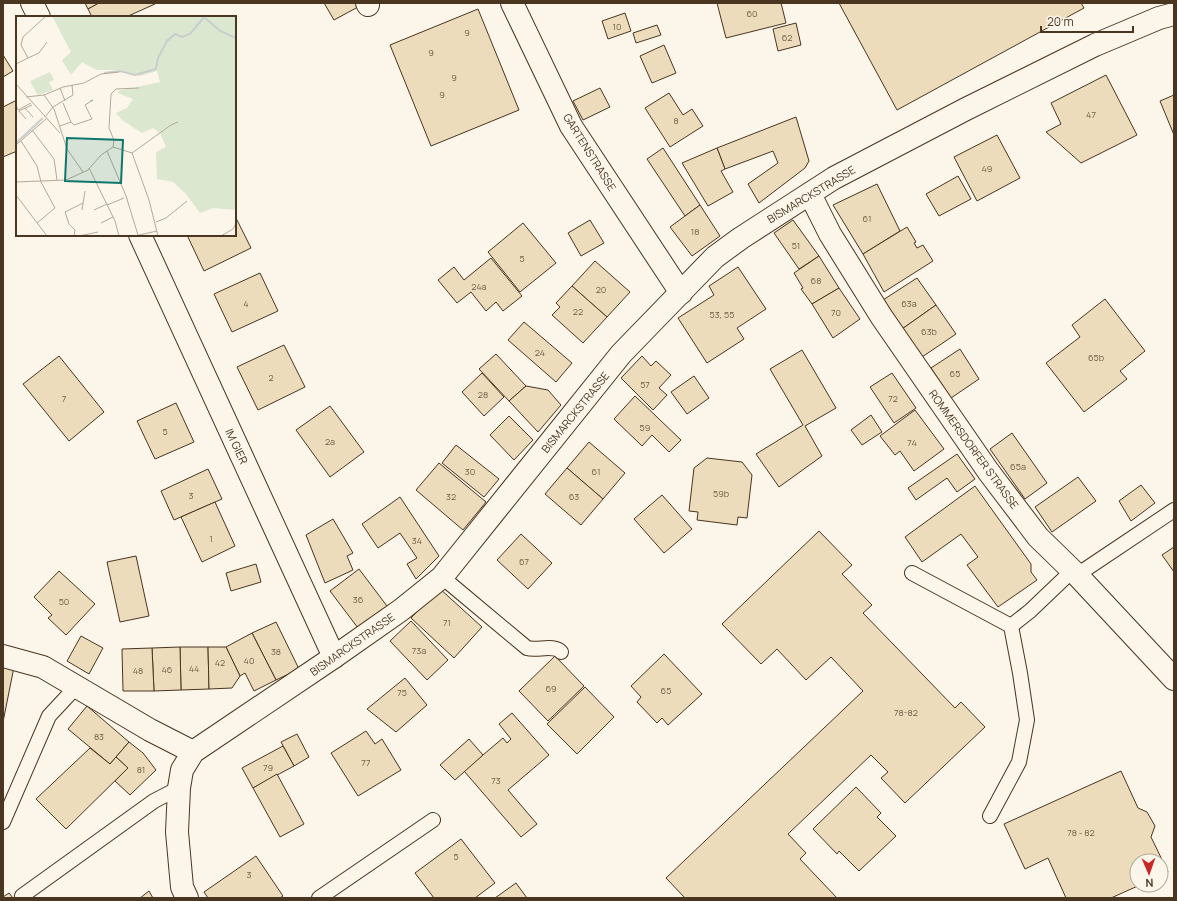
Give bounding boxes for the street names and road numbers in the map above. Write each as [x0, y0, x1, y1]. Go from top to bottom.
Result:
street label: GARTENSTRASSE [560, 110, 620, 194]
street label: BISMARCKSTRASSE [764, 162, 858, 226]
street label: BISMARCKSTRASSE [538, 368, 612, 456]
street label: ROMMERSDORFER STRASSE [926, 386, 1022, 512]
street label: IM GIER [222, 426, 252, 466]
street label: BISMARCKSTRASSE [307, 609, 397, 679]

